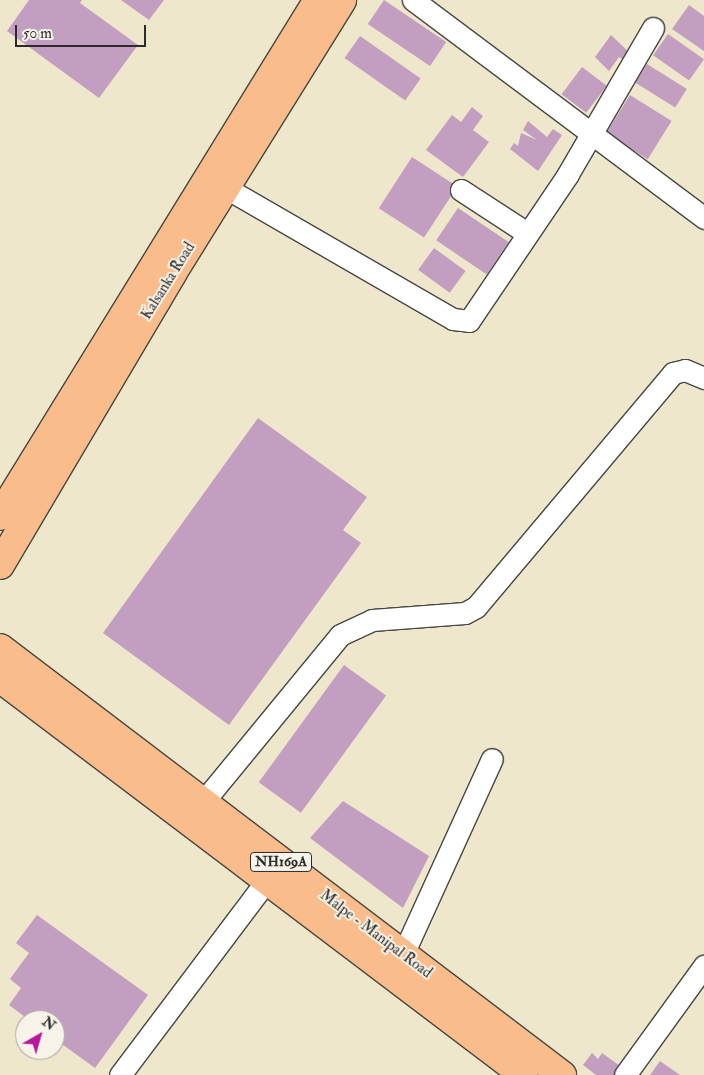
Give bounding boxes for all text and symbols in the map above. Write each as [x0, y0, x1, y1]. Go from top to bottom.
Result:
scale bar [18, 15, 149, 47]
text: 50 m [23, 24, 52, 43]
street label: Kalsanka Road [137, 239, 199, 323]
road number: NH169A [250, 850, 312, 874]
street label: Malpe - Manipal Road [317, 886, 435, 982]
north arrow [15, 1010, 65, 1060]
text: N [39, 1013, 59, 1034]

